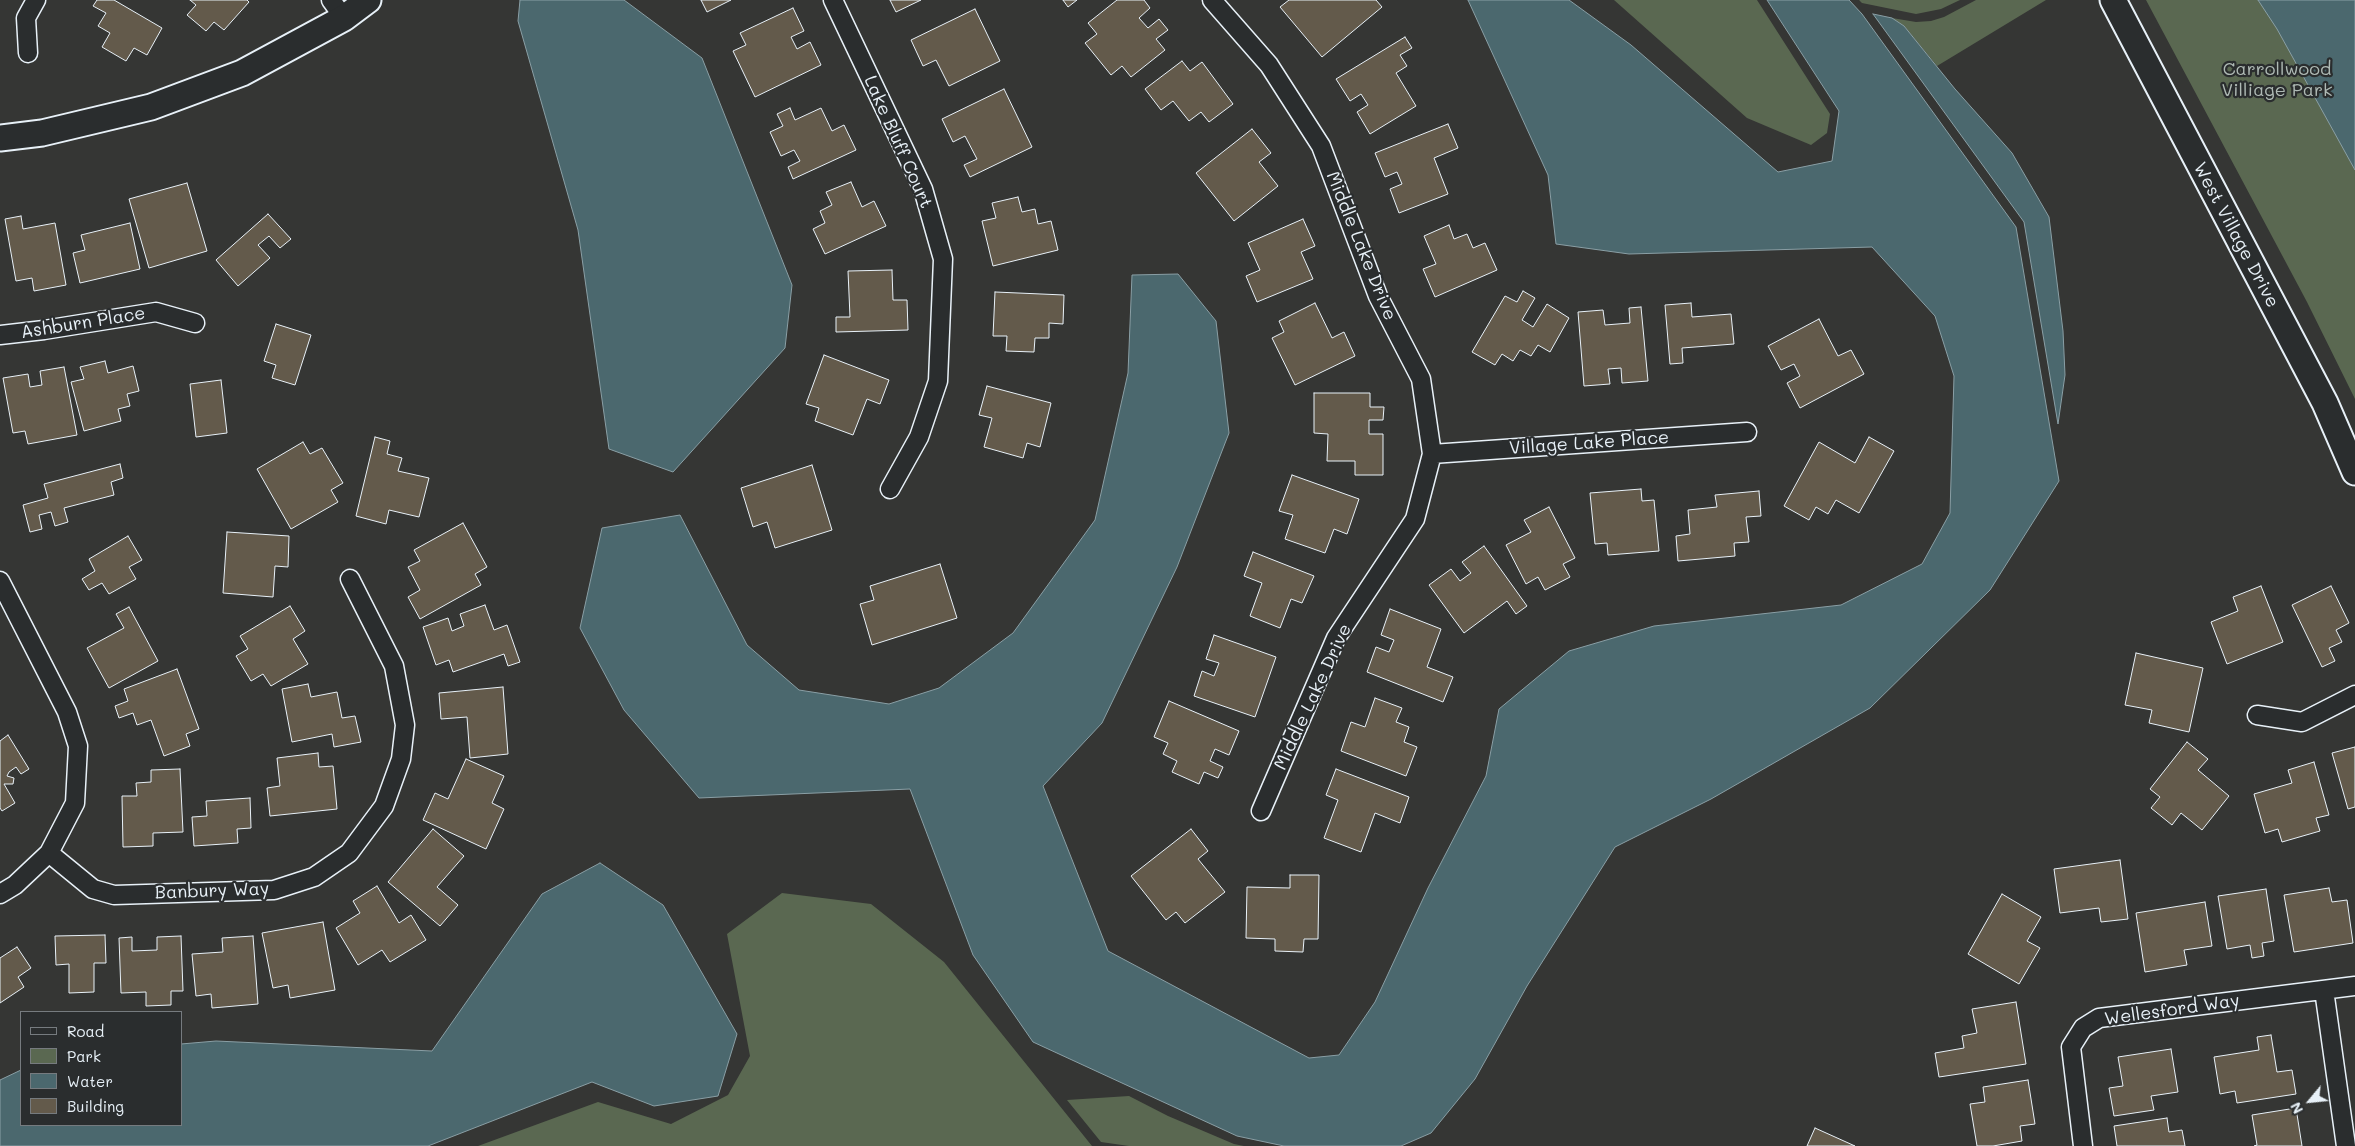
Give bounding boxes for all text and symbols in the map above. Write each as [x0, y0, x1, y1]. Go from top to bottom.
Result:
park label: Carrollwood Villiage Park [2222, 58, 2332, 100]
street label: Lake Bluff Court [859, 72, 937, 212]
street label: West Village Drive [2189, 159, 2283, 311]
street label: Middle Lake Drive [1321, 168, 1401, 324]
street label: Ashburn Place [19, 302, 147, 344]
street label: Village Lake Place [1508, 427, 1670, 459]
street label: Middle Lake Drive [1270, 620, 1356, 774]
street label: Banbury Way [155, 878, 269, 904]
street label: Wellesford Way [2103, 990, 2241, 1030]
legend [20, 1011, 182, 1126]
text: Road [67, 1021, 104, 1041]
text: Park [67, 1046, 101, 1066]
text: Water [67, 1071, 113, 1091]
north arrow [2285, 1076, 2335, 1126]
text: Building [67, 1096, 124, 1116]
text: N [2285, 1099, 2307, 1117]

